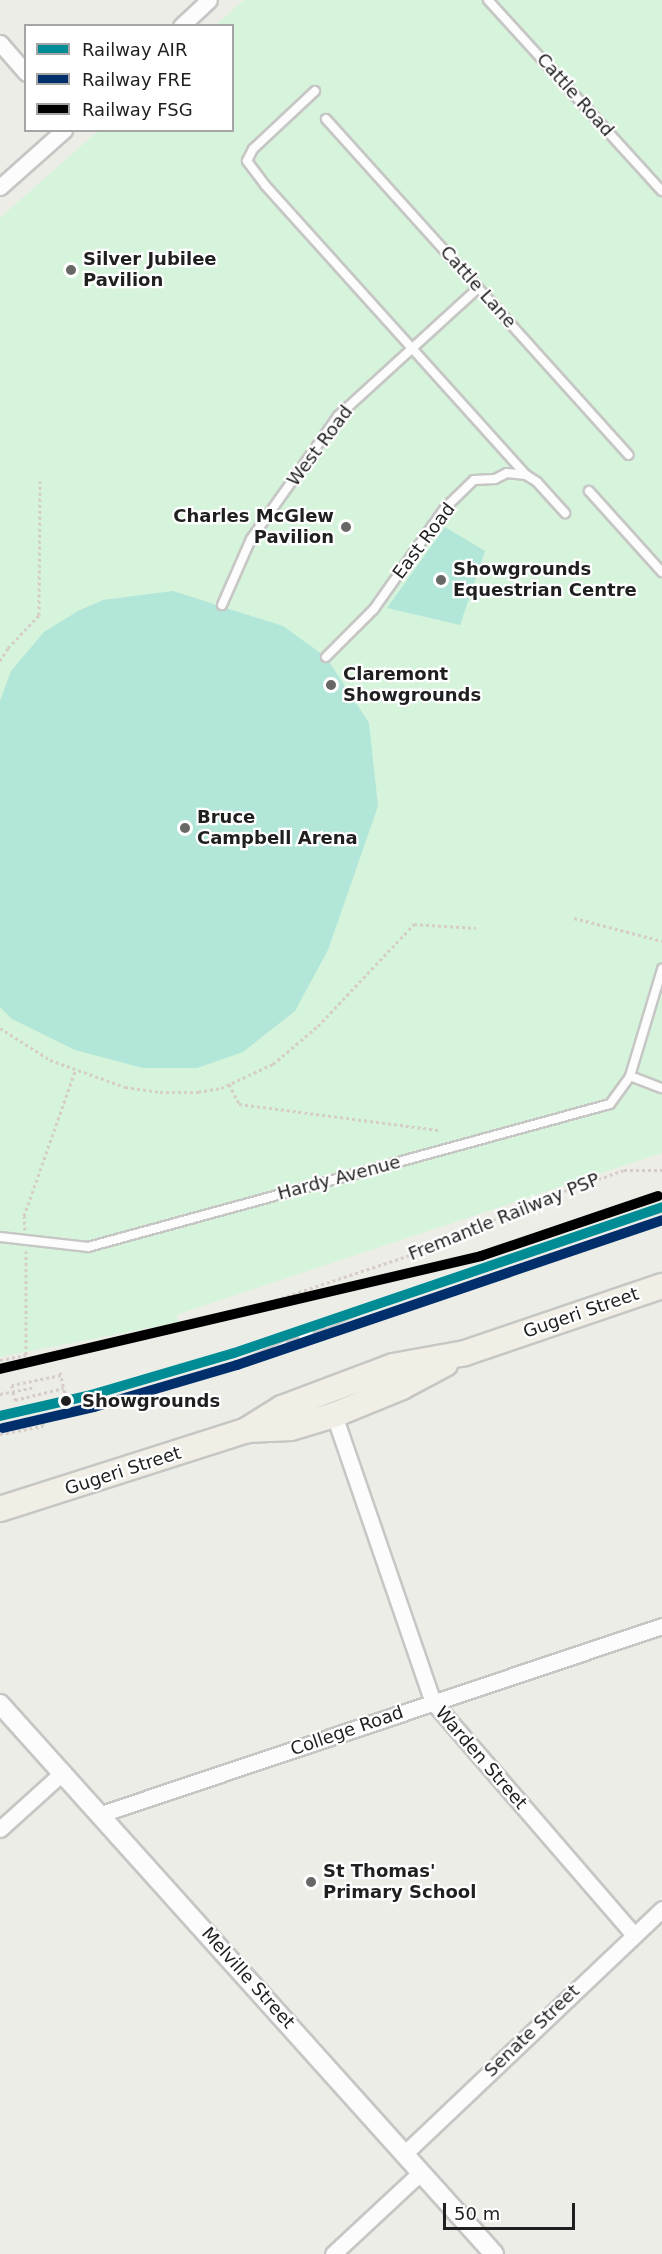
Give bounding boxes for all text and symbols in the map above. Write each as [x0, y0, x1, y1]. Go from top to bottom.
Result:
legend [24, 24, 234, 132]
text: Railway AIR [82, 39, 187, 60]
street label: Cattle Road [532, 49, 618, 141]
text: Railway FRE [82, 69, 192, 90]
text: Railway FSG [82, 99, 193, 120]
street label: Cattle Lane [435, 241, 521, 333]
place label: Silver Jubilee Pavilion [83, 249, 217, 292]
marker: Silver Jubilee Pavilion [64, 263, 78, 277]
street label: West Road [283, 402, 357, 490]
street label: East Road [388, 499, 460, 583]
place label: Charles McGlew Pavilion [173, 506, 334, 548]
marker: Charles McGlew Pavilion [339, 520, 353, 534]
place label: Showgrounds Equestrian Centre [453, 559, 637, 602]
marker: Showgrounds Equestrian Centre [434, 573, 448, 587]
place label: Claremont Showgrounds [343, 664, 481, 706]
marker: Claremont Showgrounds [324, 678, 338, 692]
place label: Bruce Campbell Arena [197, 807, 358, 850]
marker: Bruce Campbell Arena [178, 821, 192, 835]
street label: Hardy Avenue [275, 1151, 403, 1205]
street label: Fremantle Railway PSP [405, 1169, 603, 1265]
street label: Gugeri Street [520, 1283, 642, 1343]
marker: Showgrounds [55, 1390, 77, 1412]
place label: Showgrounds [82, 1390, 220, 1412]
street label: Gugeri Street [62, 1442, 184, 1500]
street label: College Road [288, 1702, 406, 1760]
street label: Warden Street [431, 1702, 531, 1814]
place label: St Thomas' Primary School [323, 1861, 476, 1904]
marker: St Thomas' Primary School [304, 1875, 318, 1889]
street label: Melville Street [197, 1923, 299, 2033]
street label: Senate Street [480, 1980, 584, 2082]
scale bar [446, 2191, 578, 2229]
text: 50 m [454, 2203, 500, 2224]

